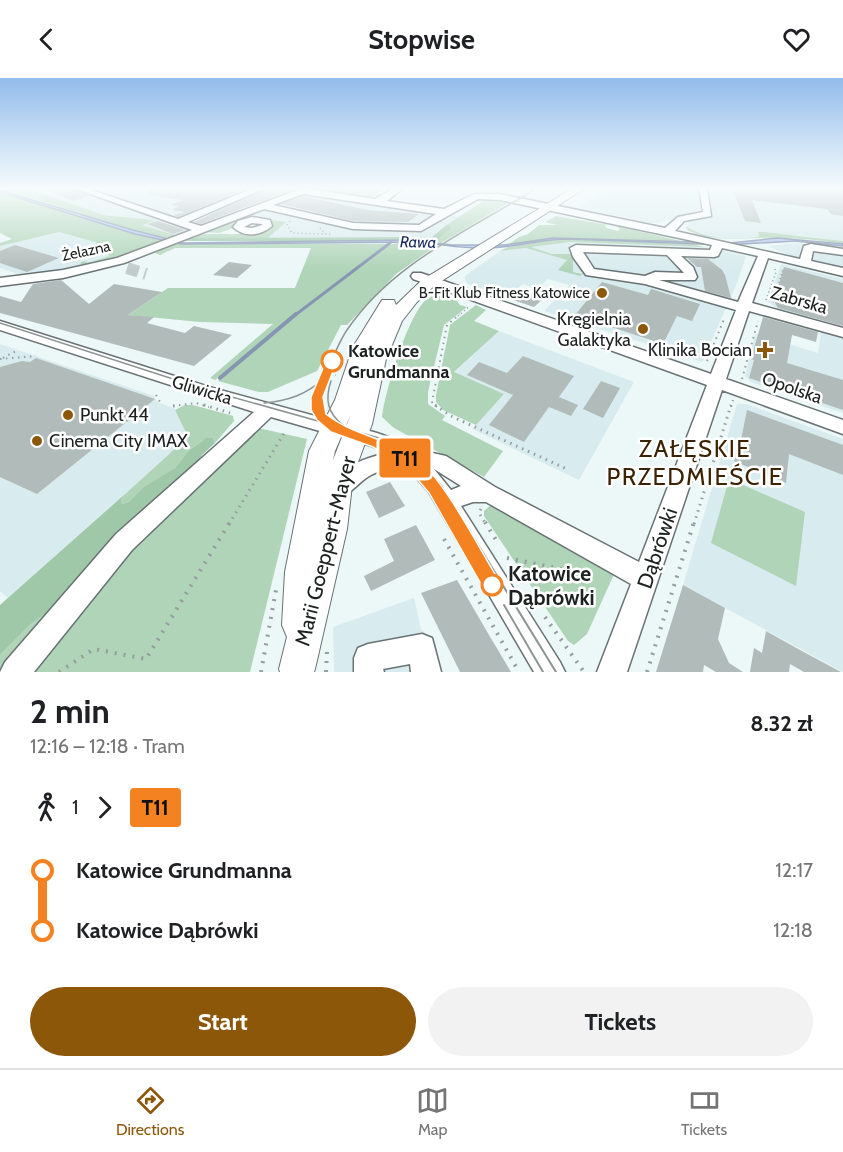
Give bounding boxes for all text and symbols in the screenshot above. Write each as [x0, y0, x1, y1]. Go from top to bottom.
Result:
icon: back [30, 23, 63, 56]
text: Stopwise [368, 23, 475, 56]
icon: heart [780, 23, 813, 56]
water label: Rawa [400, 232, 436, 252]
street label: Żelazna [60, 236, 113, 265]
street label: Zabrska [768, 281, 830, 319]
place label: B-Fit Klub Fitness Katowice [419, 284, 590, 302]
marker: B-Fit Klub Fitness Katowice [595, 286, 609, 300]
place label: Kręgielnia Galaktyka [557, 308, 631, 351]
marker: Kręgielnia Galaktyka [636, 322, 650, 336]
place label: Klinika Bocian [648, 339, 752, 361]
place label: Katowice Grundmanna [348, 340, 449, 383]
marker: Klinika Bocian [756, 341, 774, 359]
marker: Katowice Grundmanna [321, 350, 343, 372]
street label: Opolska [759, 368, 825, 409]
street label: Gliwicka [169, 370, 235, 410]
place label: Punkt 44 [80, 404, 149, 426]
marker: Punkt 44 [61, 408, 75, 422]
place label: Cinema City IMAX [49, 430, 188, 452]
marker: Cinema City IMAX [30, 434, 44, 448]
district label: ZAŁĘSKIE PRZEDMIEŚCIE [607, 434, 783, 491]
line badge: T11 [370, 438, 440, 478]
text: T11 [391, 446, 419, 471]
street label: Marii Goeppert-Mayer [289, 453, 361, 648]
street label: Dąbrówki [632, 504, 682, 592]
place label: Katowice Dąbrówki [508, 561, 595, 610]
marker: Katowice Dąbrówki [481, 574, 503, 596]
text: 2 min [30, 691, 110, 731]
text: 8.32 zł [750, 710, 813, 737]
text: 12:16 – 12:18 · Tram [30, 734, 185, 758]
icon: walk [30, 791, 63, 824]
icon: forward [88, 791, 121, 824]
text: 1 [72, 795, 79, 819]
text: T11 [142, 795, 169, 820]
text: Katowice Grundmanna [76, 857, 292, 884]
text: 12:17 [775, 858, 813, 882]
text: Katowice Dąbrówki [76, 917, 259, 944]
text: 12:18 [773, 918, 813, 942]
button: Start [30, 987, 416, 1056]
button: Tickets [428, 987, 813, 1056]
tab: Directions [116, 1084, 184, 1139]
tab: Map [416, 1084, 449, 1139]
tab: Tickets [681, 1084, 727, 1139]

